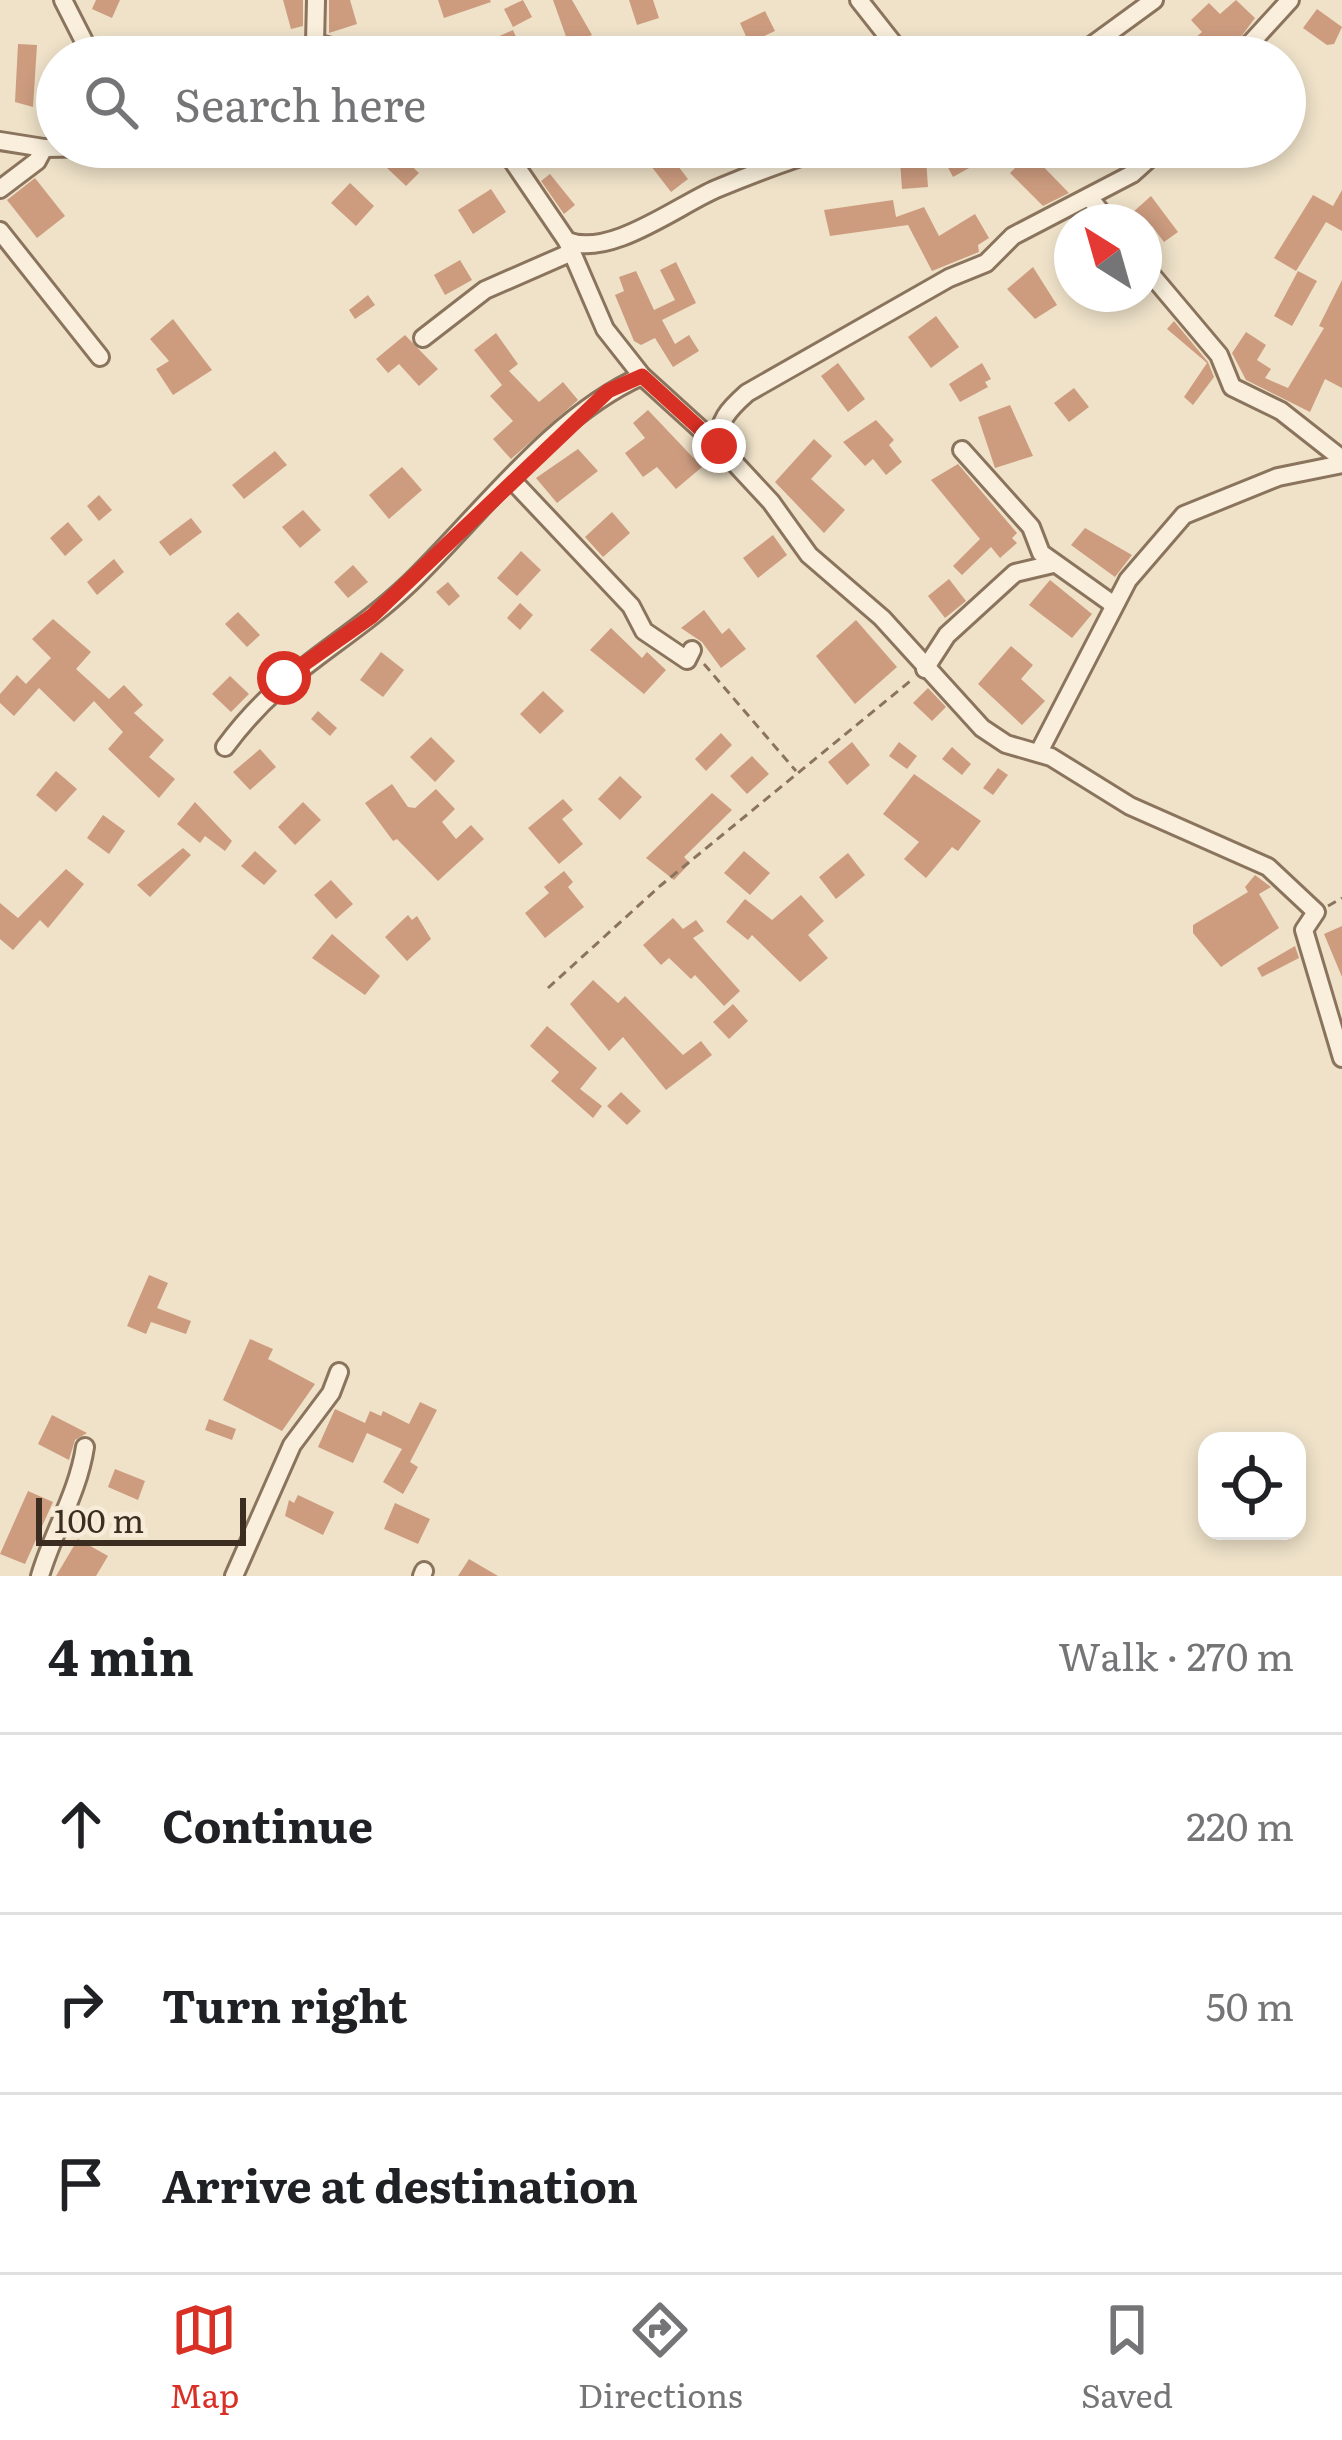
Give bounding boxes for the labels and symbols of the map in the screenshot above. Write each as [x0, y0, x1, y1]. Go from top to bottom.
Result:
north arrow [1054, 204, 1162, 312]
route end [692, 419, 746, 473]
route start [257, 651, 311, 705]
scale bar [36, 1492, 246, 1545]

